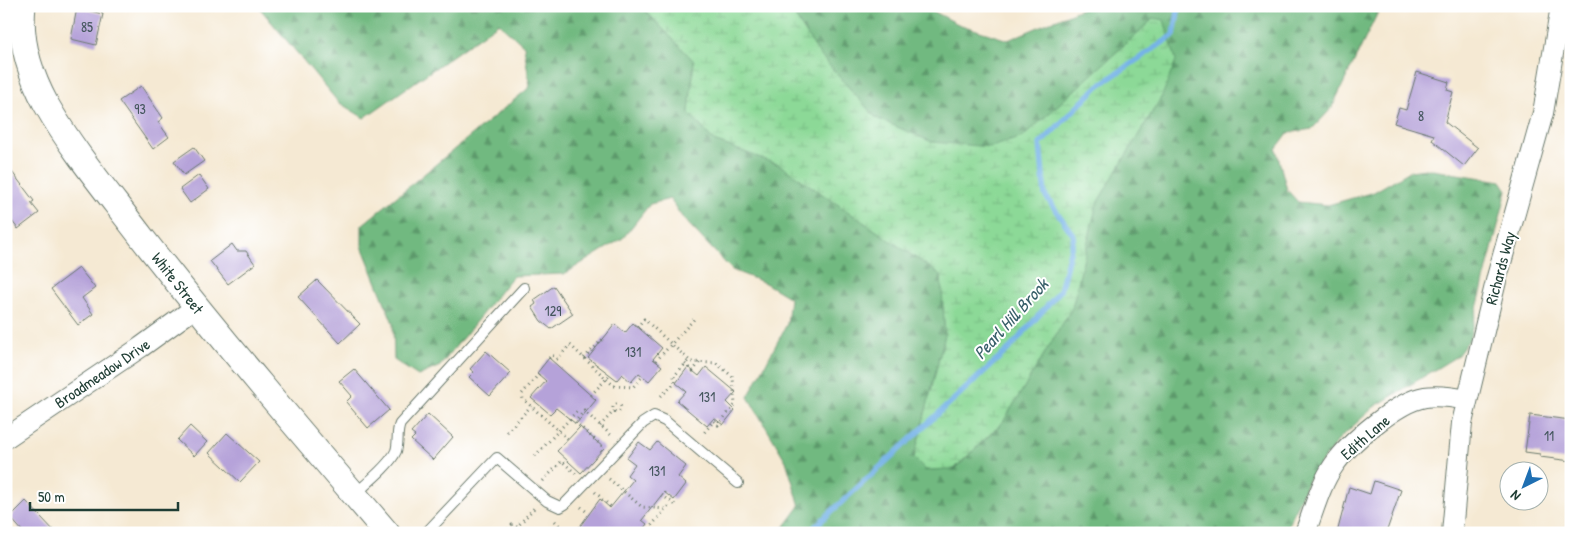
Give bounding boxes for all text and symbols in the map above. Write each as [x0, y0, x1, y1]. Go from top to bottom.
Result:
house number: 85 [81, 17, 93, 36]
house number: 93 [134, 99, 146, 118]
house number: 8 [1418, 106, 1424, 125]
street label: Richards Way [1480, 229, 1520, 307]
street label: White Street [147, 247, 209, 319]
water label: Pearl Hill Brook [968, 272, 1055, 365]
house number: 129 [545, 301, 561, 320]
street label: Broadmeadow Drive [50, 333, 155, 413]
house number: 131 [625, 342, 641, 361]
house number: 131 [699, 387, 715, 406]
street label: Edith Lane [1336, 409, 1395, 465]
house number: 11 [1544, 426, 1554, 445]
house number: 131 [649, 461, 665, 480]
north arrow [1500, 462, 1550, 512]
scale bar [30, 479, 178, 511]
text: 50 m [38, 486, 65, 507]
text: N [1505, 486, 1524, 506]

